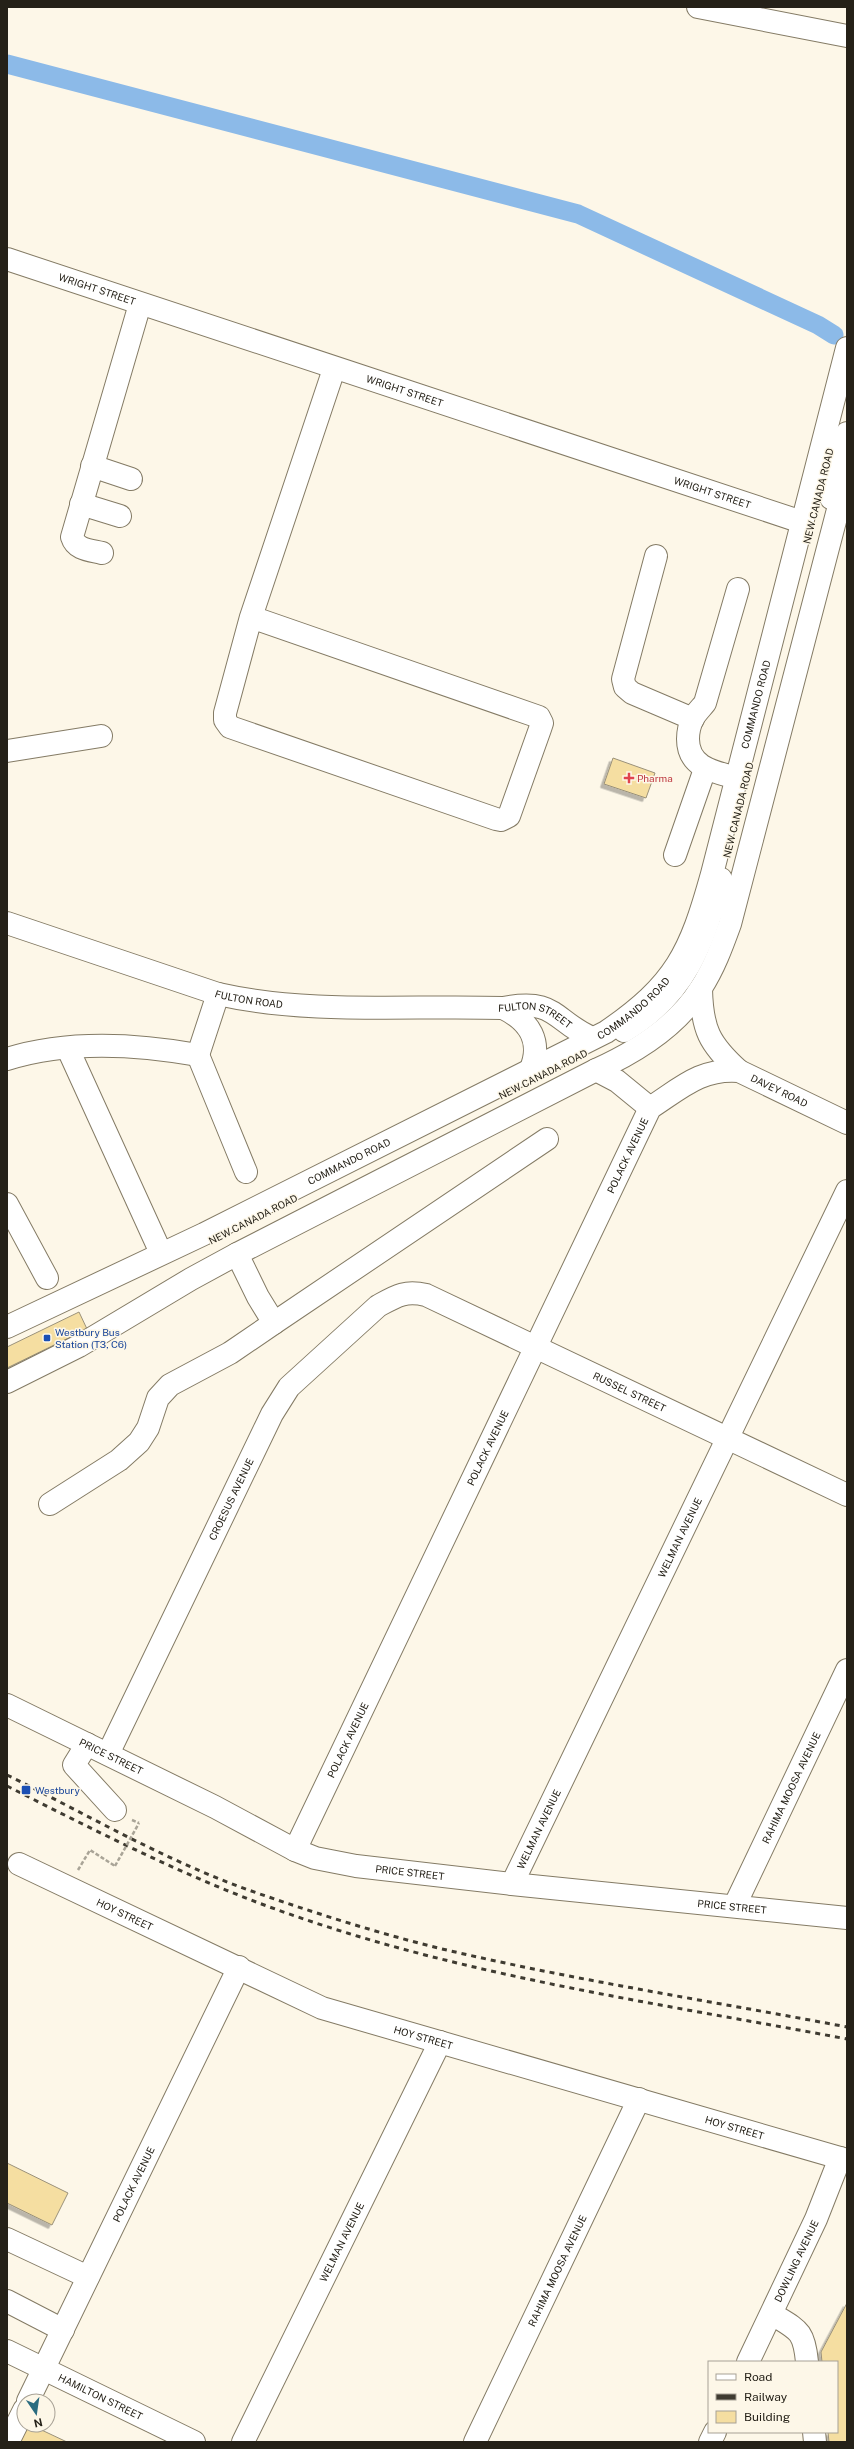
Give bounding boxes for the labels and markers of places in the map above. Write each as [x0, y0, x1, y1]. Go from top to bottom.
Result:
place label: Pharma [637, 772, 673, 784]
marker: Pharma [624, 773, 634, 783]
place label: Westbury Bus Station (T3, C6) [55, 1326, 127, 1350]
marker: Westbury Bus Station (T3, C6) [42, 1333, 52, 1343]
marker: Westbury [20, 1784, 32, 1796]
place label: Westbury [35, 1784, 80, 1796]

